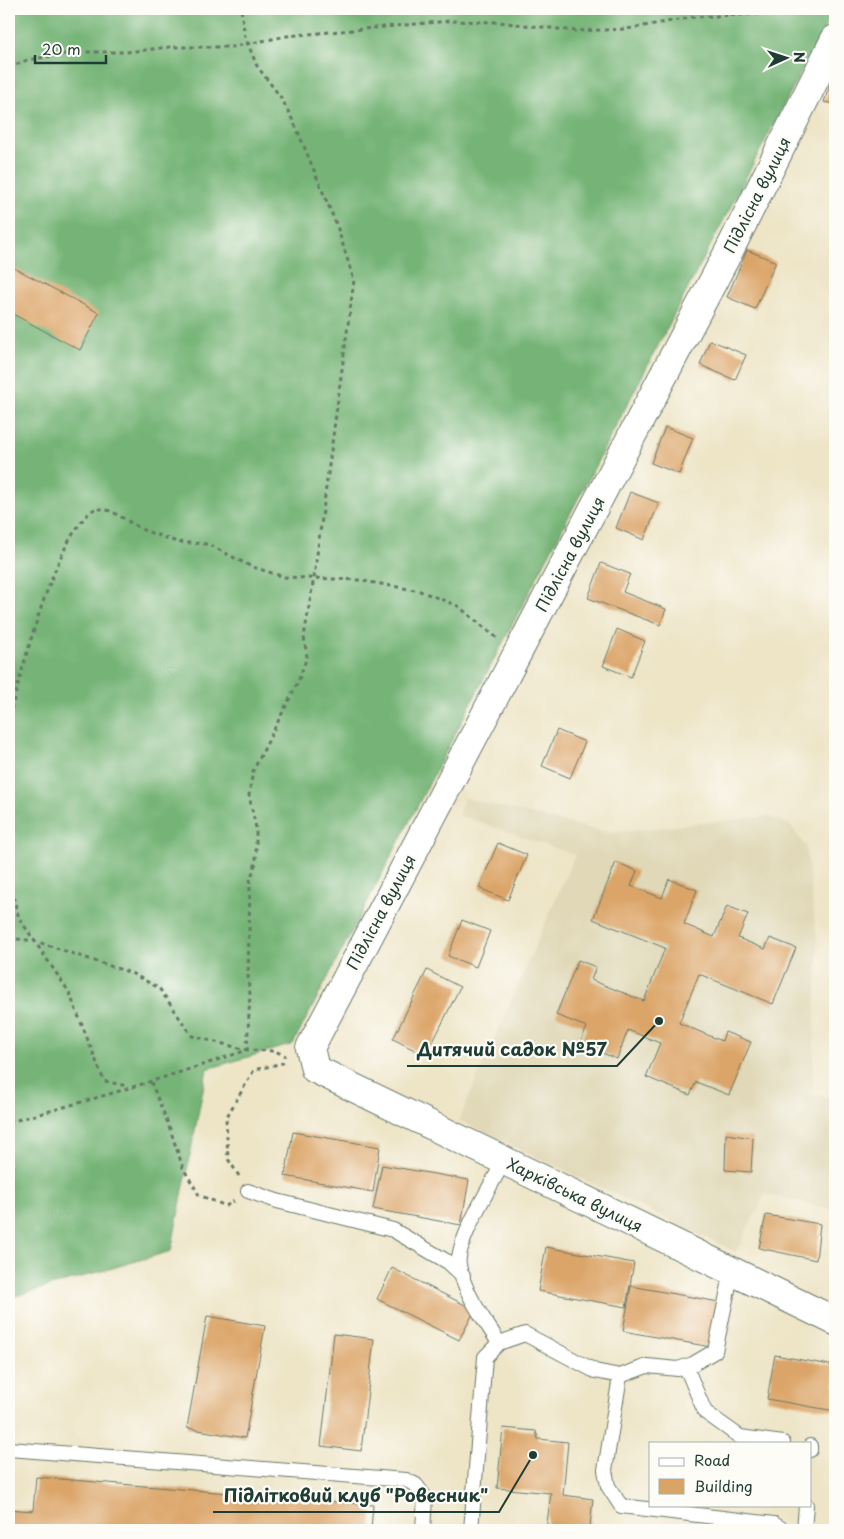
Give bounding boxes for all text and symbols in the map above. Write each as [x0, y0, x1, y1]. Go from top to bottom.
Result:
scale bar [35, 32, 106, 64]
north arrow [762, 32, 812, 82]
text: 20 m [42, 37, 81, 60]
text: N [789, 51, 810, 63]
street label: Підлісна вулиця [716, 132, 796, 257]
street label: Підлісна вулиця [529, 492, 610, 615]
street label: Підлісна вулиця [340, 850, 421, 973]
callout: Дитячий садок №57 [407, 1033, 617, 1066]
text: Дитячий садок №57 [416, 1035, 607, 1062]
street label: Харківська вулиця [504, 1151, 647, 1237]
legend [649, 1442, 812, 1506]
text: Road [694, 1448, 730, 1471]
text: Building [694, 1474, 753, 1497]
callout: Підлітковий клуб "Ровесник" [213, 1479, 499, 1512]
text: Підлітковий клуб "Ровесник" [224, 1481, 488, 1508]

